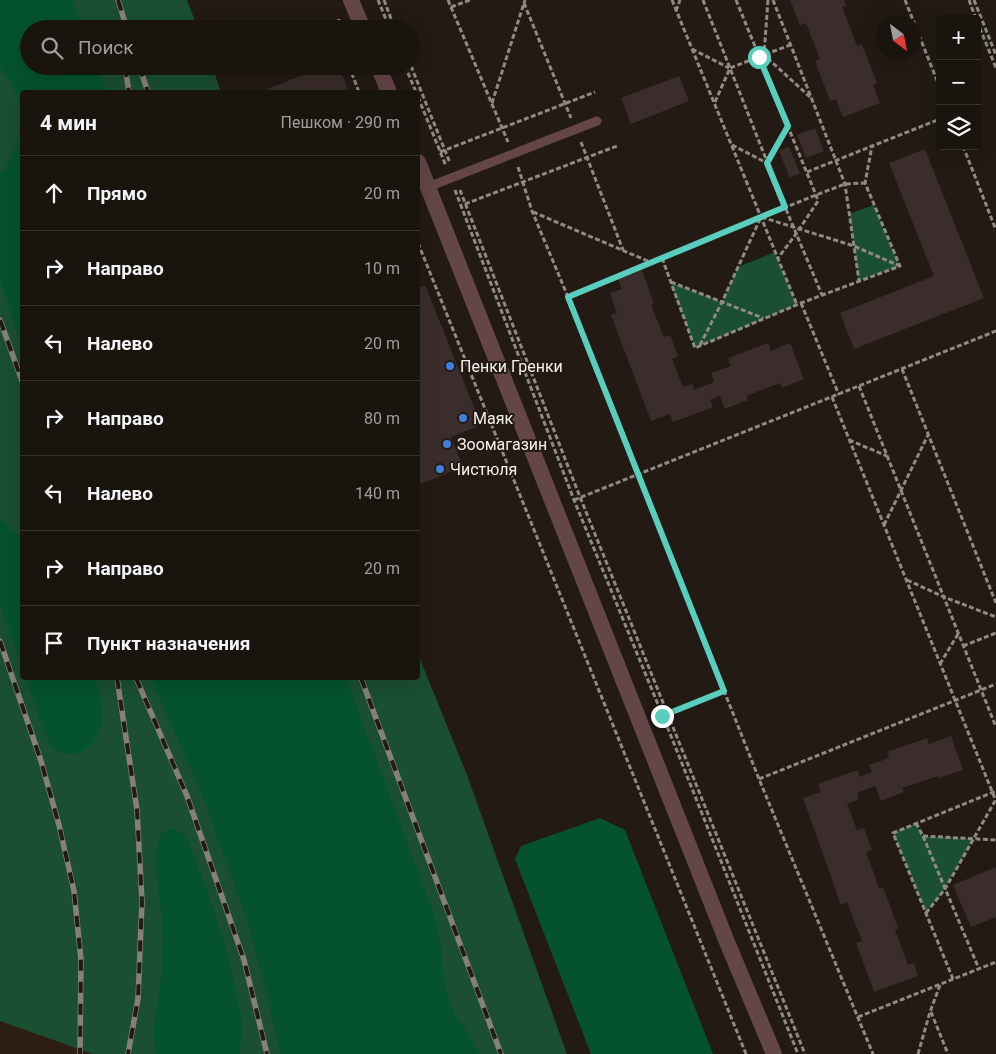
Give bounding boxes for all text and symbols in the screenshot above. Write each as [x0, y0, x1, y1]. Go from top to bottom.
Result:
north arrow [876, 15, 921, 60]
map controls [936, 15, 981, 150]
button: + [936, 15, 981, 60]
search box [20, 20, 420, 75]
icon: search [38, 34, 66, 62]
text: Поиск [78, 36, 134, 59]
route start [748, 46, 771, 69]
button: − [936, 60, 981, 105]
button: layers [936, 105, 981, 150]
text: 4 мин [40, 111, 97, 135]
text: Пешком · 290 m [281, 113, 400, 132]
icon: ahead [40, 179, 68, 207]
text: Прямо [87, 182, 147, 205]
text: 20 m [364, 184, 400, 203]
icon: right [40, 254, 68, 282]
text: Направо [87, 257, 164, 280]
text: 10 m [364, 259, 400, 278]
icon: left [40, 329, 68, 357]
text: Налево [87, 332, 153, 355]
text: 20 m [364, 334, 400, 353]
place label: Пенки Гренки [460, 357, 563, 376]
marker: Пенки Гренки [444, 360, 456, 372]
icon: right [40, 404, 68, 432]
text: Направо [87, 407, 164, 430]
text: 80 m [364, 409, 400, 428]
place label: Маяк [473, 409, 513, 428]
marker: Маяк [457, 412, 469, 424]
place label: Зоомагазин [457, 435, 547, 454]
marker: Зоомагазин [441, 438, 453, 450]
place label: Чистюля [450, 460, 517, 479]
marker: Чистюля [434, 463, 446, 475]
icon: left [40, 479, 68, 507]
text: Налево [87, 482, 153, 505]
text: 140 m [355, 484, 400, 503]
icon: right [40, 554, 68, 582]
text: Направо [87, 557, 164, 580]
text: 20 m [364, 559, 400, 578]
icon: arrive [40, 629, 68, 657]
text: Пункт назначения [87, 632, 250, 655]
route end [651, 705, 674, 728]

